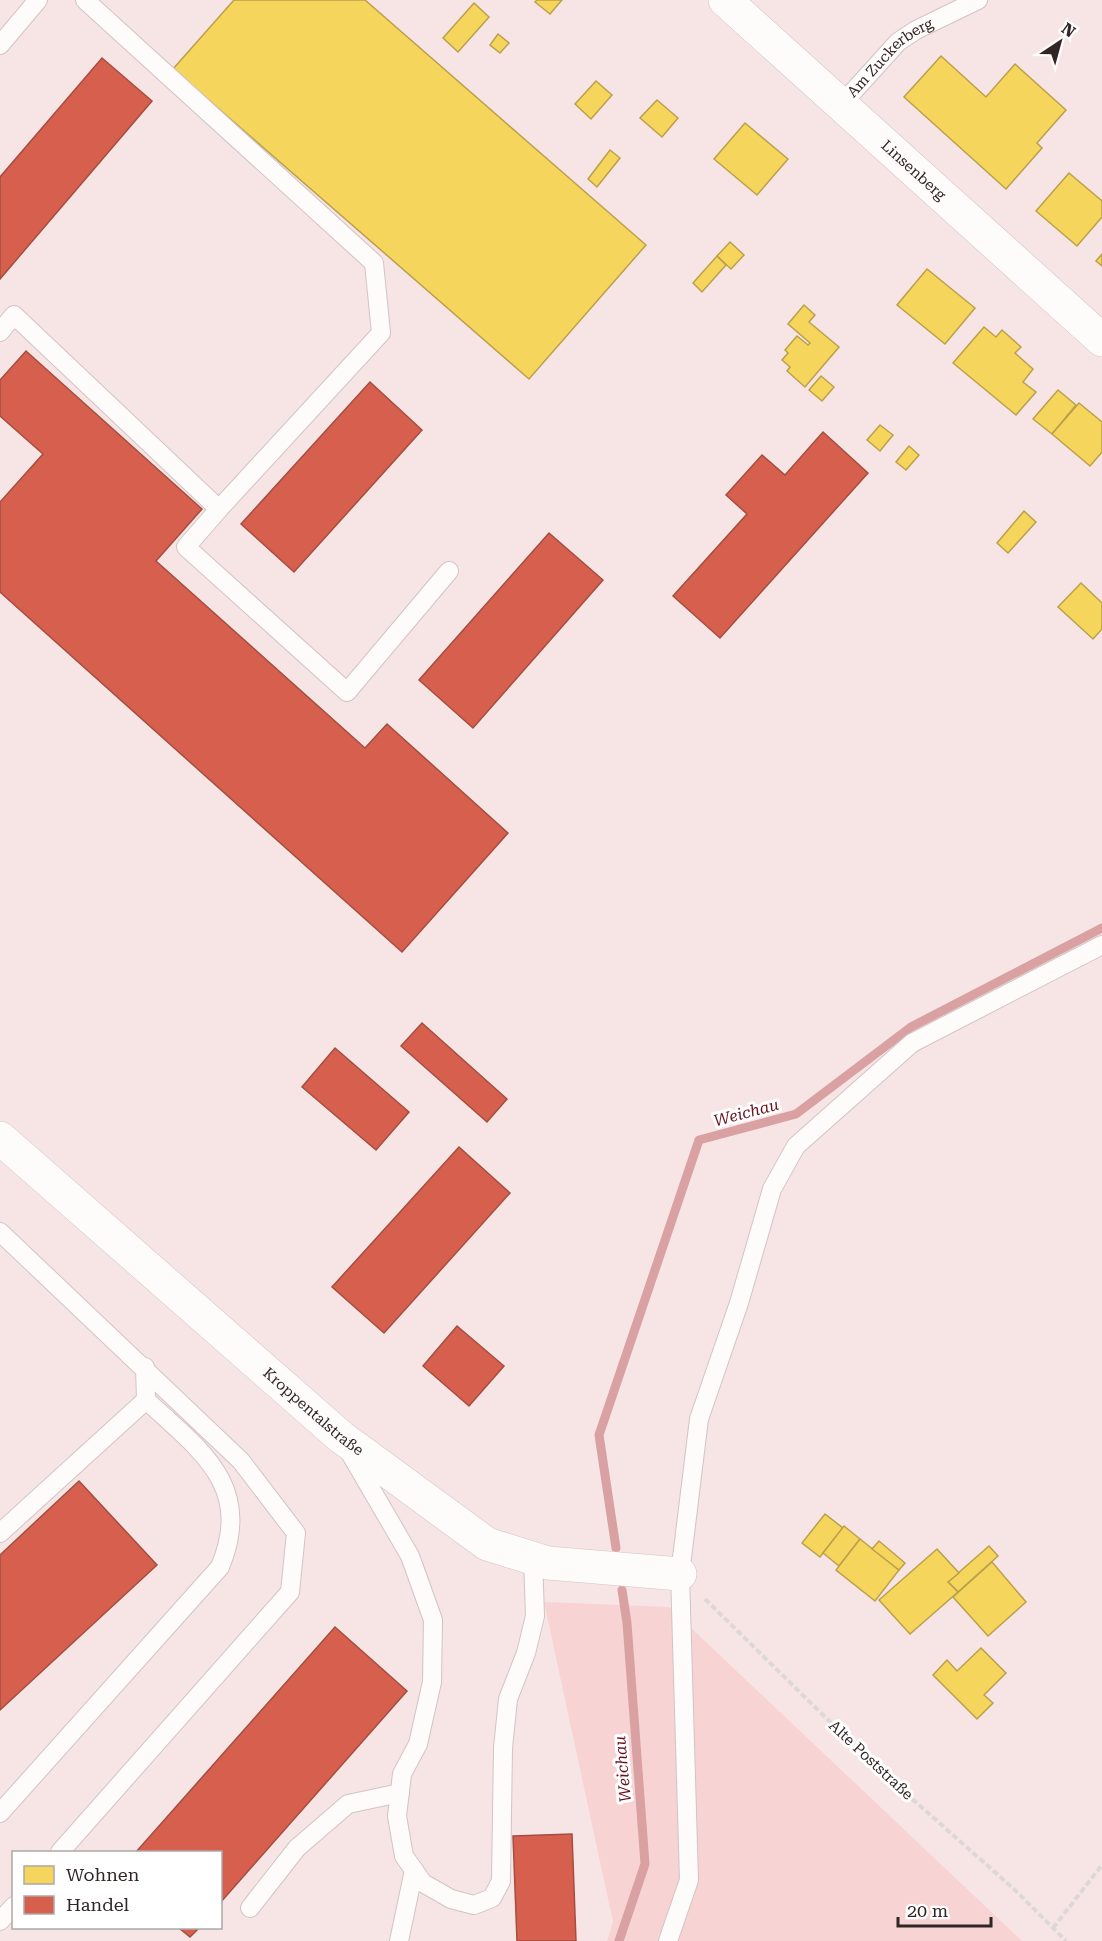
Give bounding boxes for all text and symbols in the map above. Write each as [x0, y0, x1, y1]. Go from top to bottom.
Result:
north arrow [1030, 12, 1090, 72]
street label: Am Zuckerberg [843, 14, 936, 101]
text: N [1058, 19, 1079, 42]
street label: Linsenberg [878, 136, 950, 204]
water label: Weichau [712, 1095, 781, 1130]
street label: Kroppentalstraße [259, 1364, 367, 1459]
street label: Alte Poststraße [825, 1716, 917, 1804]
water label: Weichau [610, 1735, 635, 1803]
legend [12, 1851, 222, 1929]
text: Wohnen [66, 1864, 140, 1885]
scale bar [898, 1890, 991, 1928]
text: Handel [66, 1894, 129, 1915]
text: 20 m [907, 1900, 948, 1921]

